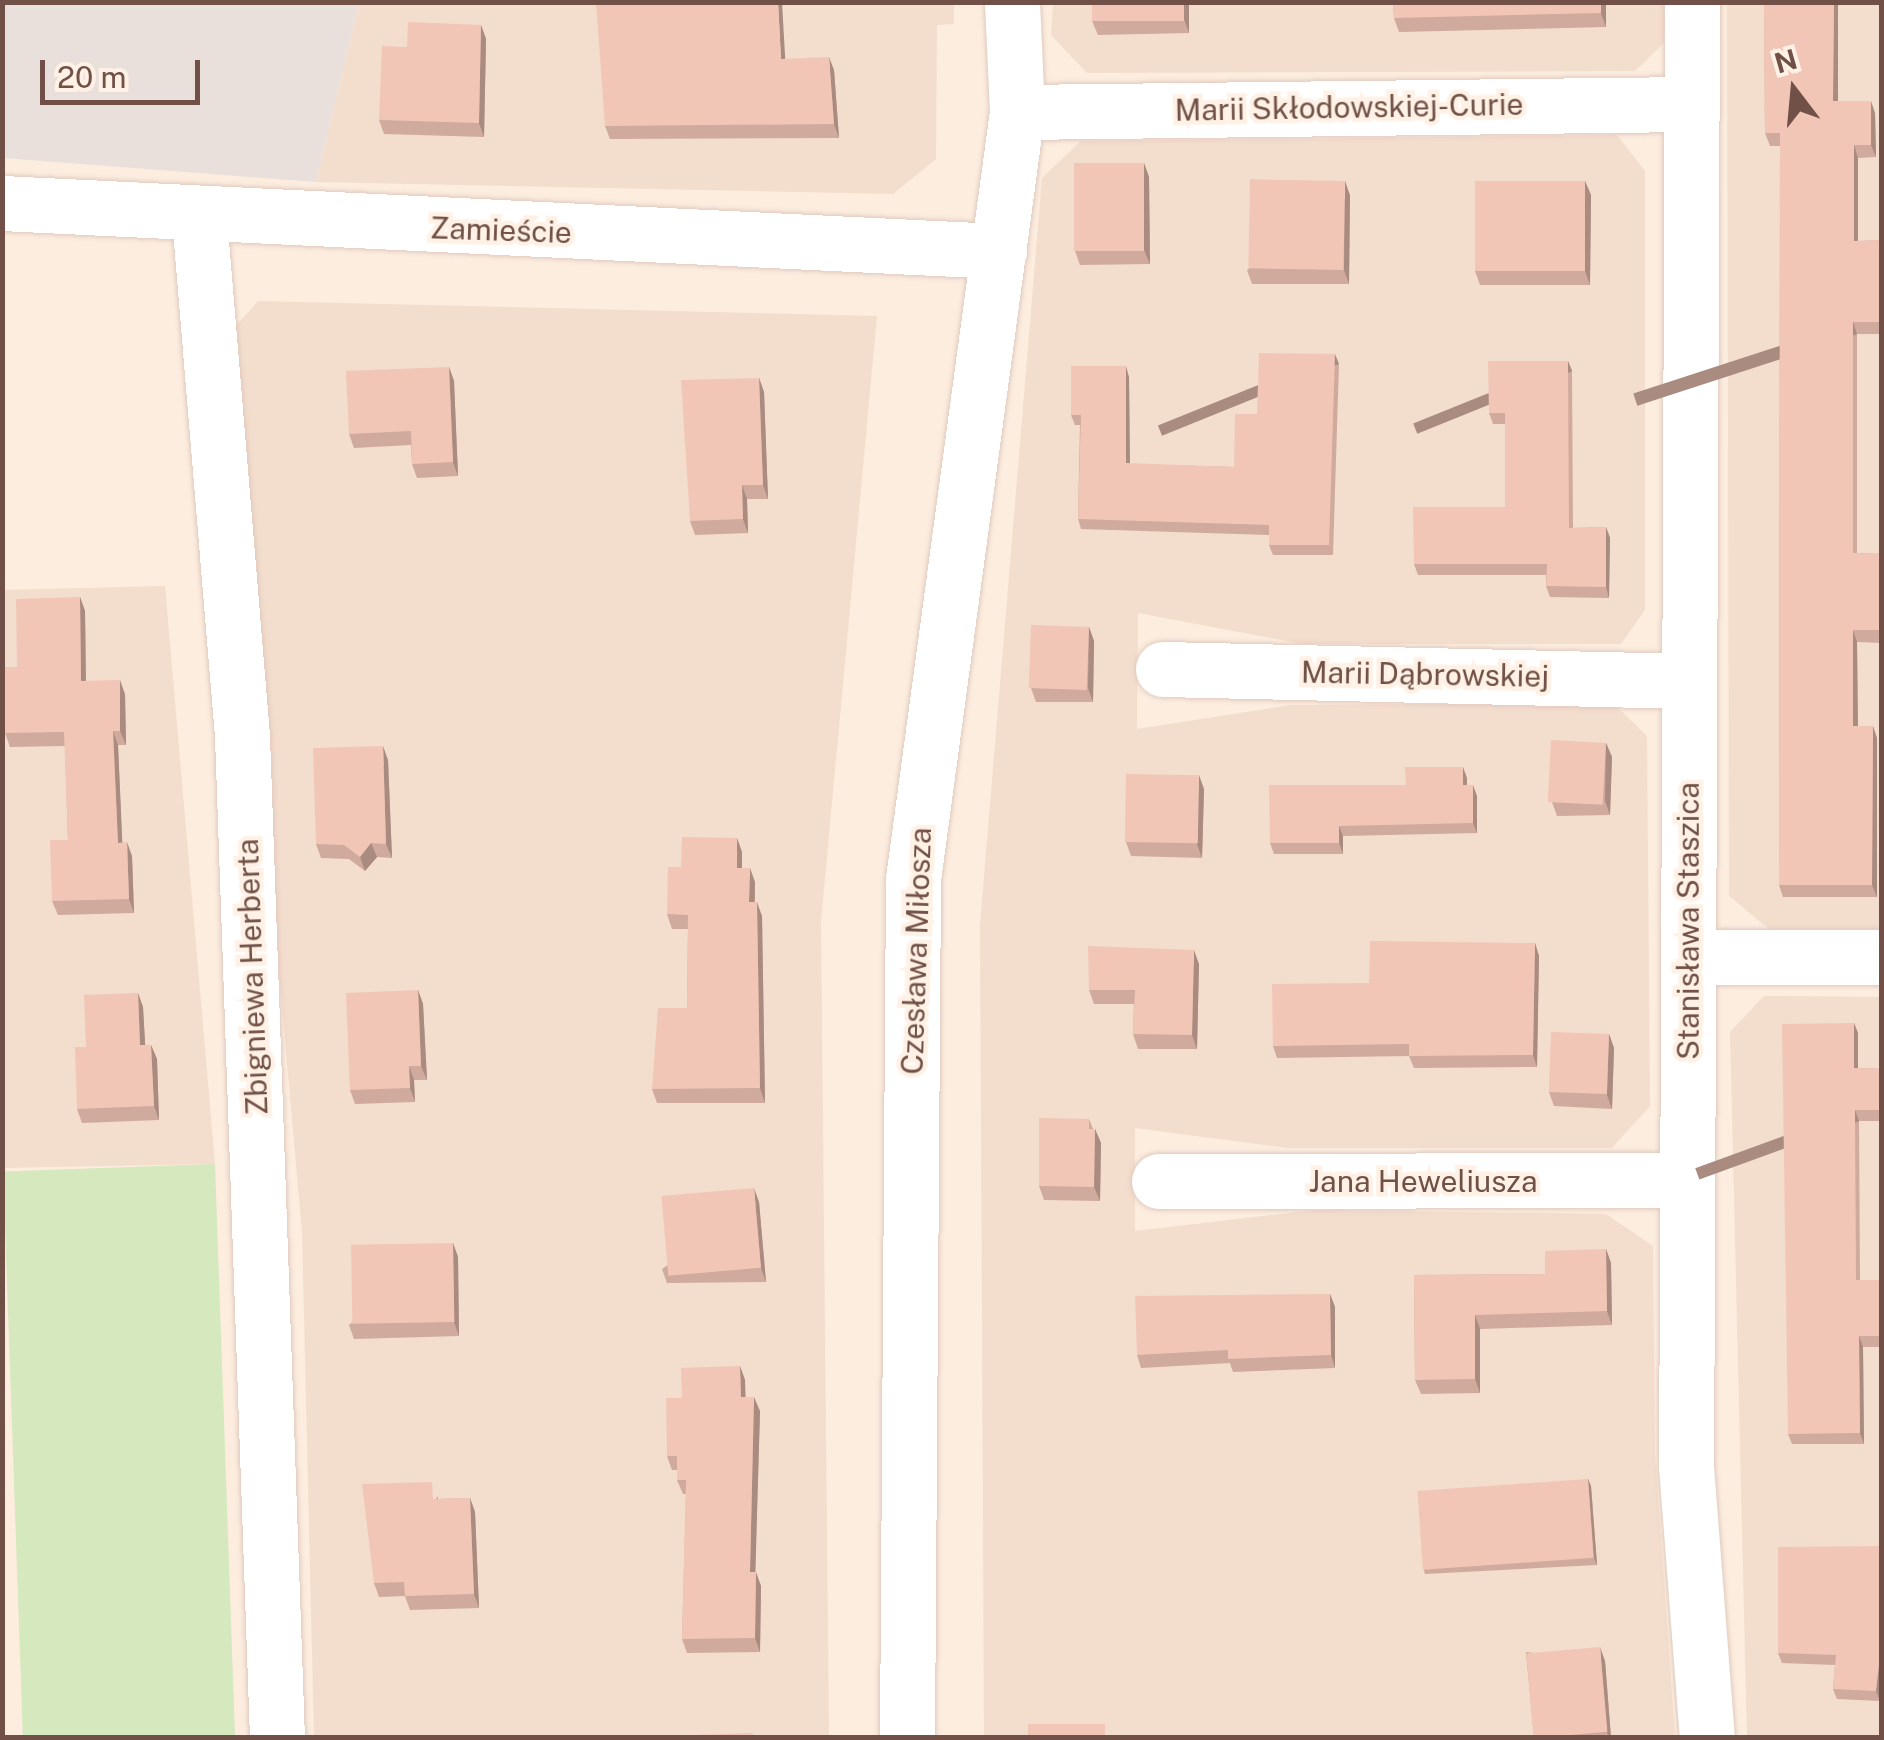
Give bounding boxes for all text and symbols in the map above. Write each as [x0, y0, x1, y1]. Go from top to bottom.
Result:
scale bar [45, 40, 205, 102]
north arrow [1744, 40, 1844, 140]
text: N [1771, 42, 1801, 80]
text: 20 m [57, 59, 126, 95]
street label: Marii Skłodowskiej-Curie [1174, 86, 1524, 128]
street label: Zamieście [429, 210, 573, 250]
street label: Marii Dąbrowskiej [1301, 654, 1549, 694]
street label: Stanisława Staszica [1670, 782, 1706, 1060]
street label: Czesława Miłosza [894, 827, 938, 1075]
street label: Zbigniewa Herberta [229, 838, 275, 1116]
street label: Jana Heweliusza [1308, 1163, 1538, 1199]

